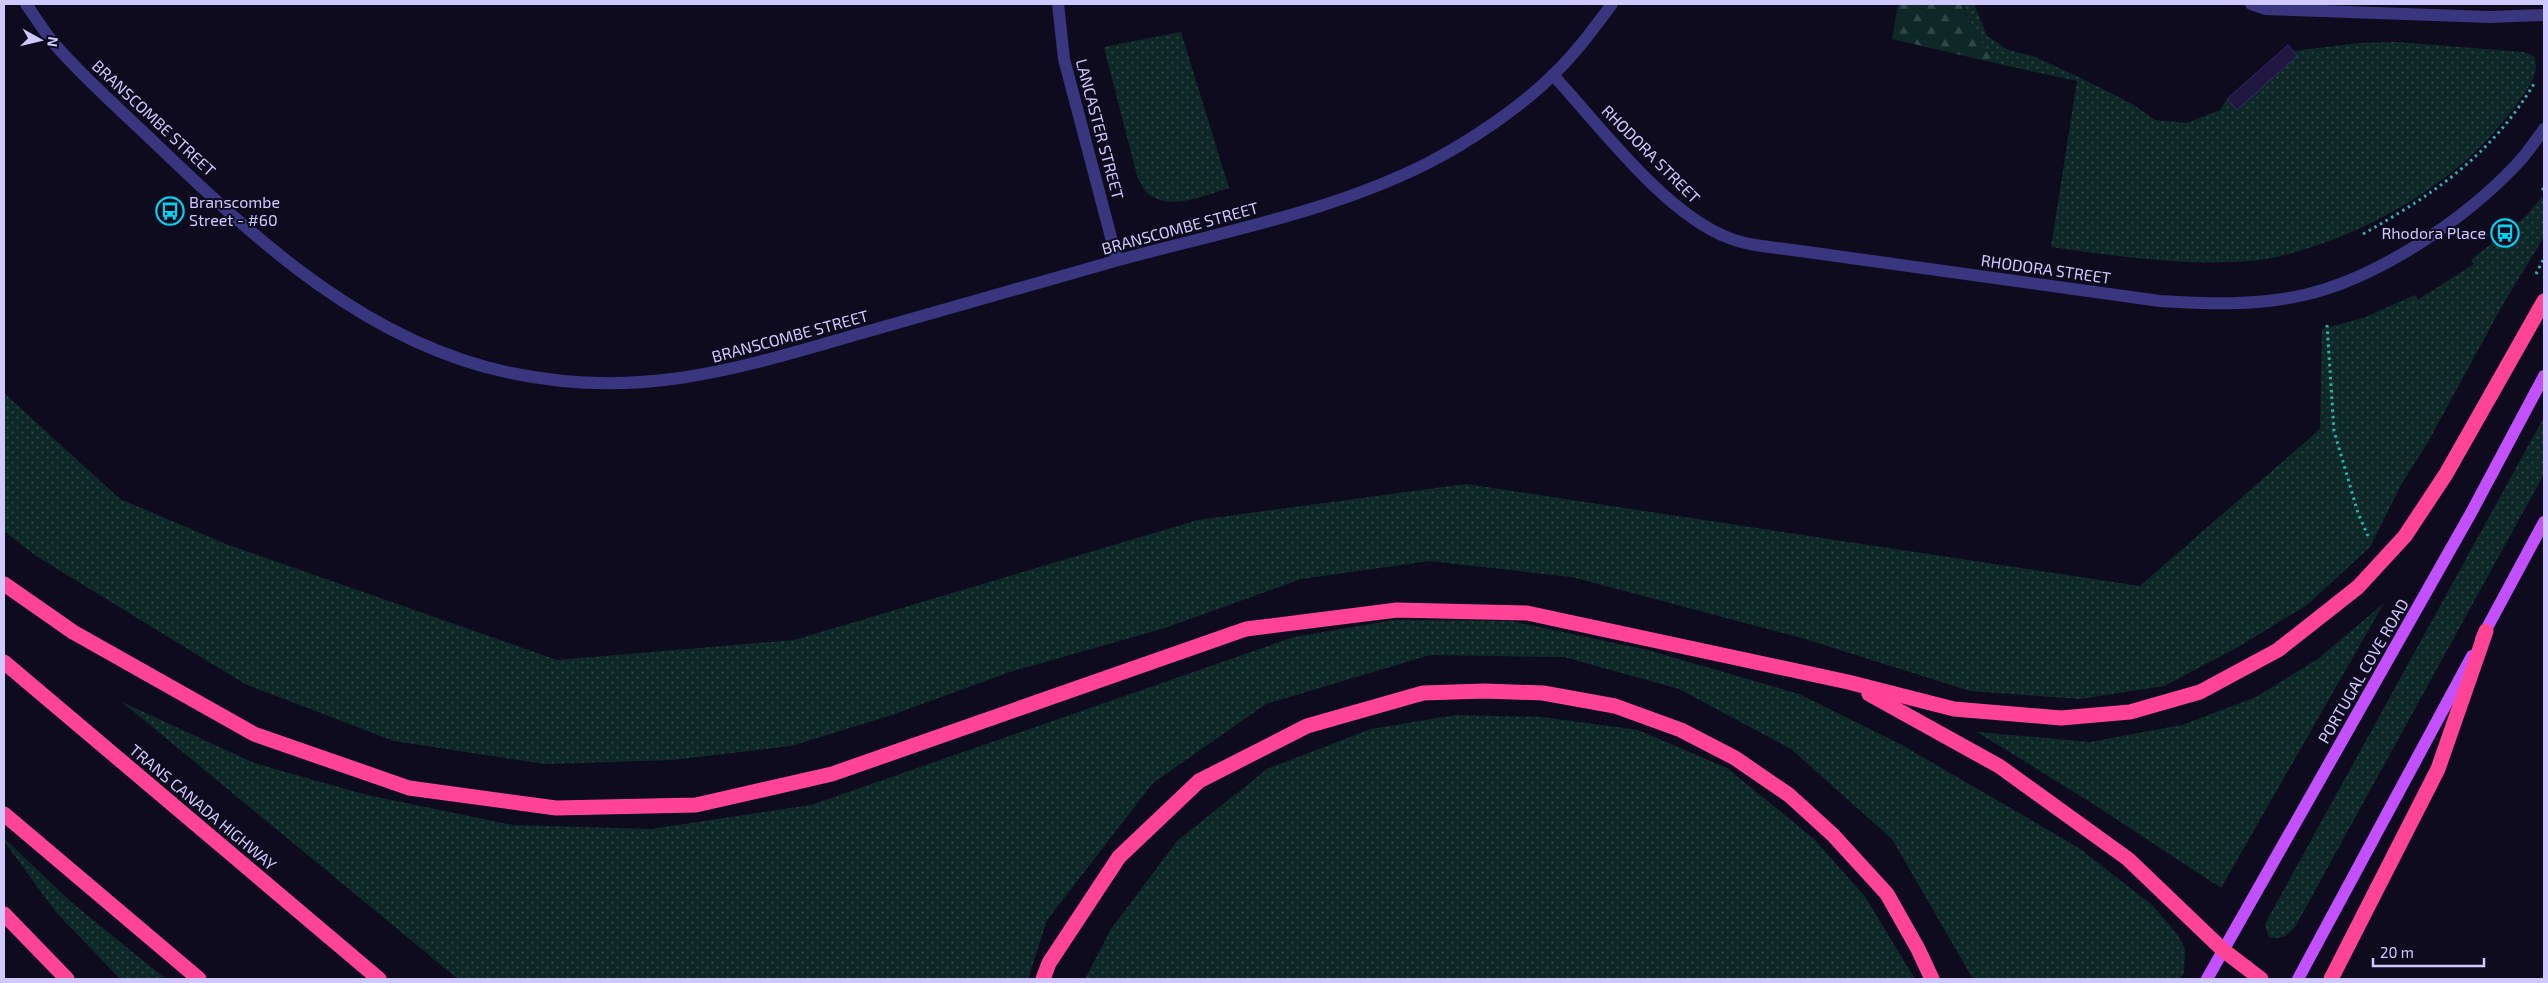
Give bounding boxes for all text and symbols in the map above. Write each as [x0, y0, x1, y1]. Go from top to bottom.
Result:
north arrow [15, 15, 65, 65]
text: N [44, 36, 62, 48]
street label: BRANSCOMBE STREET [89, 56, 220, 180]
street label: LANCASTER STREET [1073, 57, 1128, 201]
street label: RHODORA STREET [1598, 101, 1704, 207]
place label: Branscombe Street - #60 [189, 192, 280, 229]
bus stop icon: Branscombe Street - #60 [155, 196, 185, 226]
street label: BRANSCOMBE STREET [1099, 197, 1260, 258]
bus stop icon: Rhodora Place [2490, 218, 2520, 248]
place label: Rhodora Place [2381, 223, 2486, 242]
street label: RHODORA STREET [1980, 250, 2112, 287]
street label: BRANSCOMBE STREET [709, 305, 870, 366]
street label: PORTUGAL COVE ROAD [2313, 595, 2412, 747]
street label: TRANS CANADA HIGHWAY [126, 740, 281, 874]
scale bar [2373, 936, 2484, 968]
text: 20 m [2380, 943, 2414, 961]

